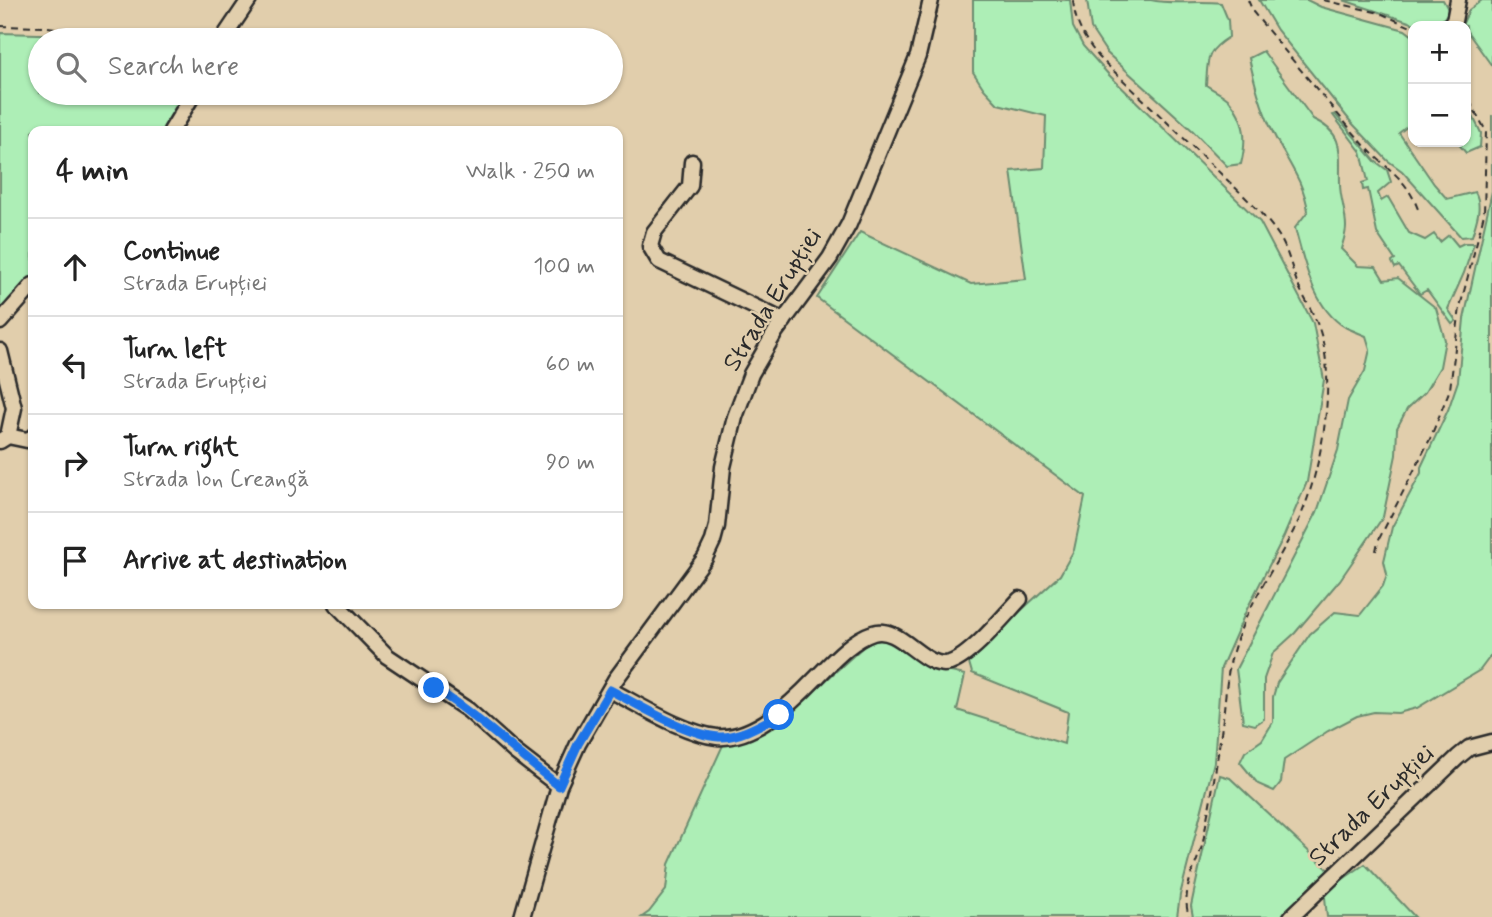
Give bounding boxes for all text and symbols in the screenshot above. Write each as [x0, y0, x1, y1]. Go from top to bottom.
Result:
map controls [1408, 21, 1471, 147]
button: + [1408, 21, 1471, 84]
search box [28, 28, 623, 105]
icon: search [52, 48, 90, 86]
text: Search here [108, 50, 239, 84]
button: − [1408, 84, 1471, 147]
text: 4 min [56, 152, 129, 191]
text: Walk · 250 m [466, 157, 595, 187]
street label: Strada Erupției [715, 222, 831, 378]
text: Continue [123, 235, 220, 269]
icon: ahead [56, 248, 94, 286]
text: 100 m [533, 252, 595, 282]
text: Strada Erupției [123, 269, 267, 299]
text: Turn left [123, 333, 227, 367]
icon: left [56, 346, 94, 384]
text: 60 m [546, 350, 595, 380]
text: Strada Erupției [123, 367, 267, 397]
text: Turn right [123, 431, 239, 465]
icon: right [56, 444, 94, 482]
text: 90 m [546, 448, 595, 478]
text: Strada Ion Creangă [123, 465, 309, 495]
icon: arrive [56, 542, 94, 580]
text: Arrive at destination [123, 544, 347, 578]
route end [418, 672, 449, 703]
route start [763, 699, 794, 730]
street label: Strada Erupției [1302, 737, 1442, 875]

